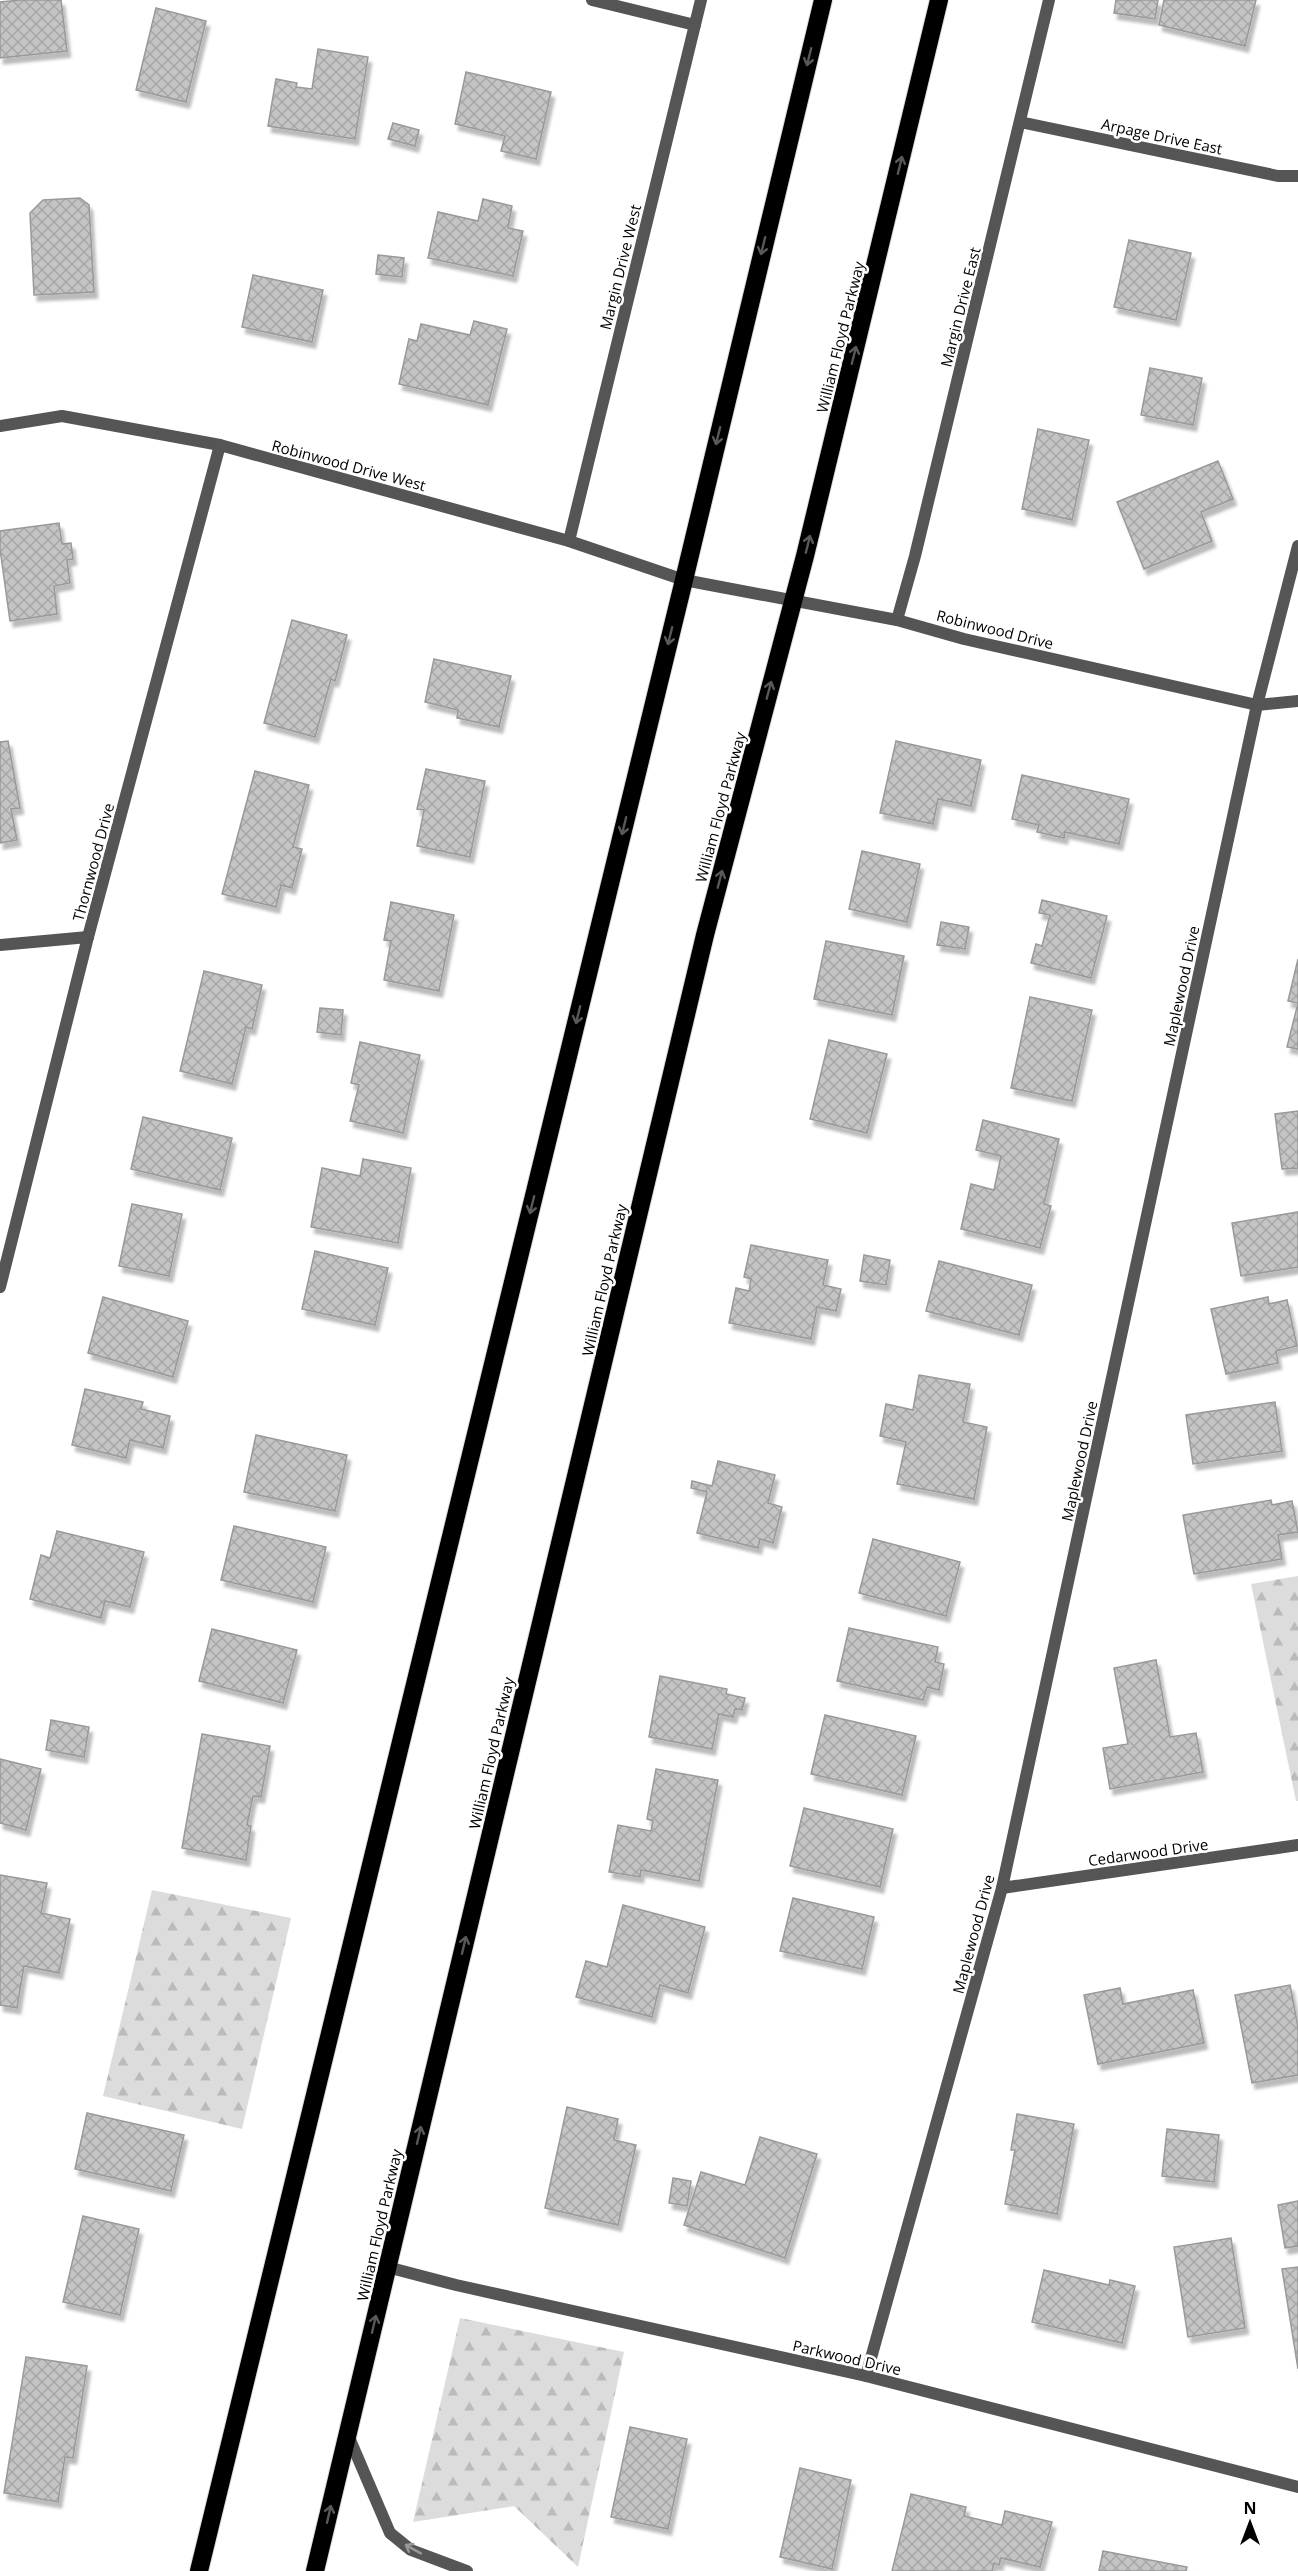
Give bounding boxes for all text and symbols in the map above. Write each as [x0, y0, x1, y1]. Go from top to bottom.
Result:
one-way arrow [802, 47, 814, 66]
street label: Arpage Drive East [1100, 113, 1224, 159]
one-way arrow [894, 156, 906, 175]
street label: Margin Drive West [595, 202, 645, 332]
one-way arrow [757, 237, 769, 256]
street label: Margin Drive East [935, 245, 985, 369]
street label: William Floyd Parkway [812, 259, 869, 415]
one-way arrow [848, 346, 860, 365]
one-way arrow [711, 426, 723, 445]
street label: Robinwood Drive West [270, 435, 428, 495]
one-way arrow [802, 535, 814, 554]
street label: Robinwood Drive [934, 605, 1056, 653]
one-way arrow [664, 627, 676, 646]
one-way arrow [764, 681, 776, 700]
street label: William Floyd Parkway [690, 729, 750, 885]
street label: Thornwood Drive [68, 801, 118, 923]
one-way arrow [617, 816, 629, 835]
one-way arrow [714, 870, 726, 889]
street label: Maplewood Drive [1158, 924, 1204, 1048]
one-way arrow [571, 1006, 583, 1025]
one-way arrow [525, 1195, 537, 1214]
street label: William Floyd Parkway [577, 1202, 631, 1358]
street label: Maplewood Drive [1056, 1399, 1102, 1523]
street label: William Floyd Parkway [464, 1675, 518, 1831]
street label: Cedarwood Drive [1087, 1834, 1209, 1870]
street label: Maplewood Drive [947, 1872, 999, 1996]
one-way arrow [459, 1936, 471, 1955]
one-way arrow [413, 2125, 425, 2144]
street label: William Floyd Parkway [352, 2147, 406, 2303]
one-way arrow [368, 2315, 380, 2334]
street label: Parkwood Drive [791, 2335, 903, 2379]
north arrow [1220, 2493, 1280, 2553]
text: N [1243, 2497, 1257, 2519]
one-way arrow [324, 2505, 335, 2524]
one-way arrow [405, 2543, 422, 2555]

